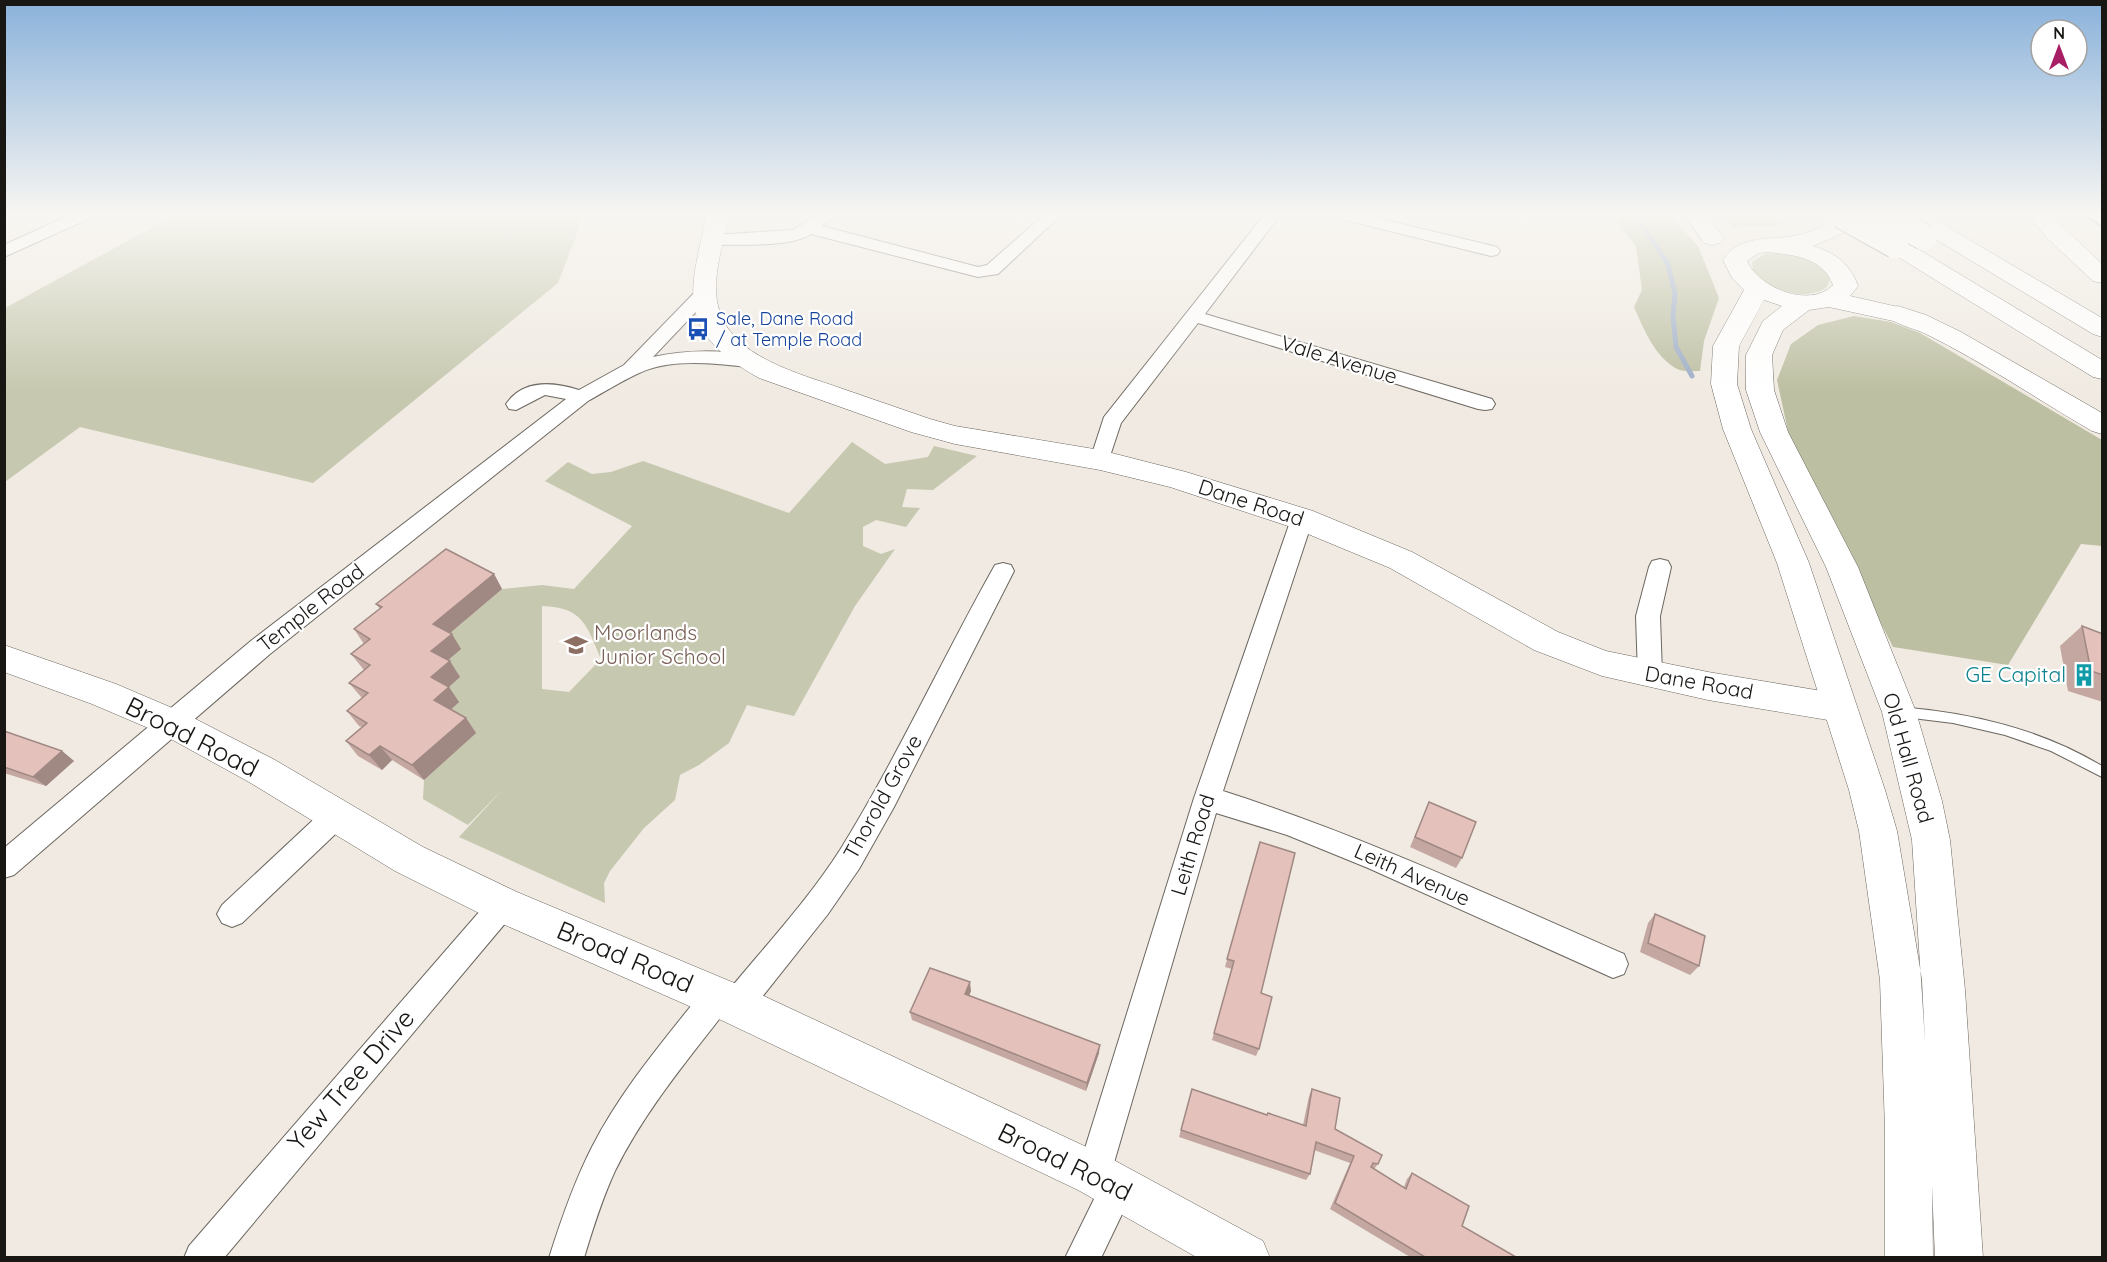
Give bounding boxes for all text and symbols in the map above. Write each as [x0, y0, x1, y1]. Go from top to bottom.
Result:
north arrow [2029, 18, 2089, 78]
text: N [2053, 23, 2065, 43]
place label: Sale, Dane Road / at Temple Road [716, 307, 862, 351]
bus stop icon: Sale, Dane Road / at Temple Road [685, 316, 711, 342]
street label: Vale Avenue [1278, 329, 1401, 389]
street label: Dane Road [1195, 473, 1307, 531]
street label: Temple Road [252, 557, 369, 657]
place label: Moorlands Junior School [594, 619, 726, 669]
school or university icon: Moorlands Junior School [563, 632, 589, 658]
street label: Dane Road [1643, 660, 1755, 704]
place label: GE Capital [1965, 661, 2066, 687]
building icon: GE Capital [2071, 662, 2097, 688]
street label: Broad Road [120, 689, 264, 784]
street label: Old Hall Road [1878, 689, 1940, 826]
street label: Thorold Grove [837, 730, 927, 863]
street label: Leith Road [1164, 791, 1220, 898]
street label: Leith Avenue [1350, 837, 1474, 911]
street label: Broad Road [552, 913, 698, 1000]
street label: Yew Tree Drive [280, 1002, 421, 1157]
street label: Broad Road [993, 1115, 1138, 1208]

